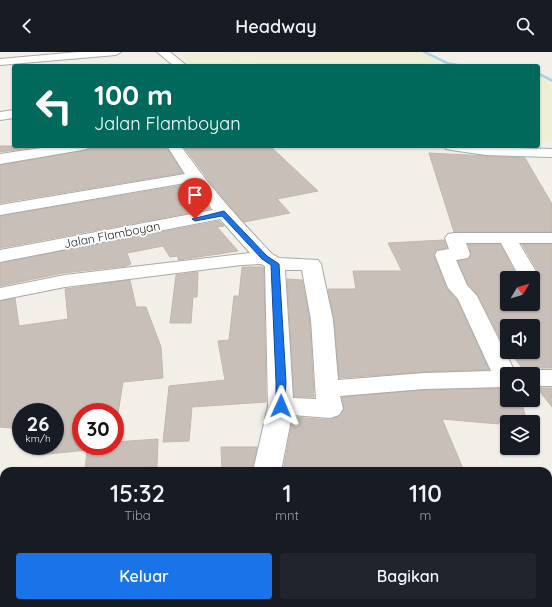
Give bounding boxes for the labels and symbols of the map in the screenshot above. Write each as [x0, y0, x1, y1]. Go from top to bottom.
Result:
pin [178, 178, 212, 219]
street label: Jalan Flamboyan [63, 218, 161, 251]
north arrow [500, 271, 540, 311]
position arrow [260, 385, 302, 427]
speed limit sign: 30 [72, 403, 124, 455]

